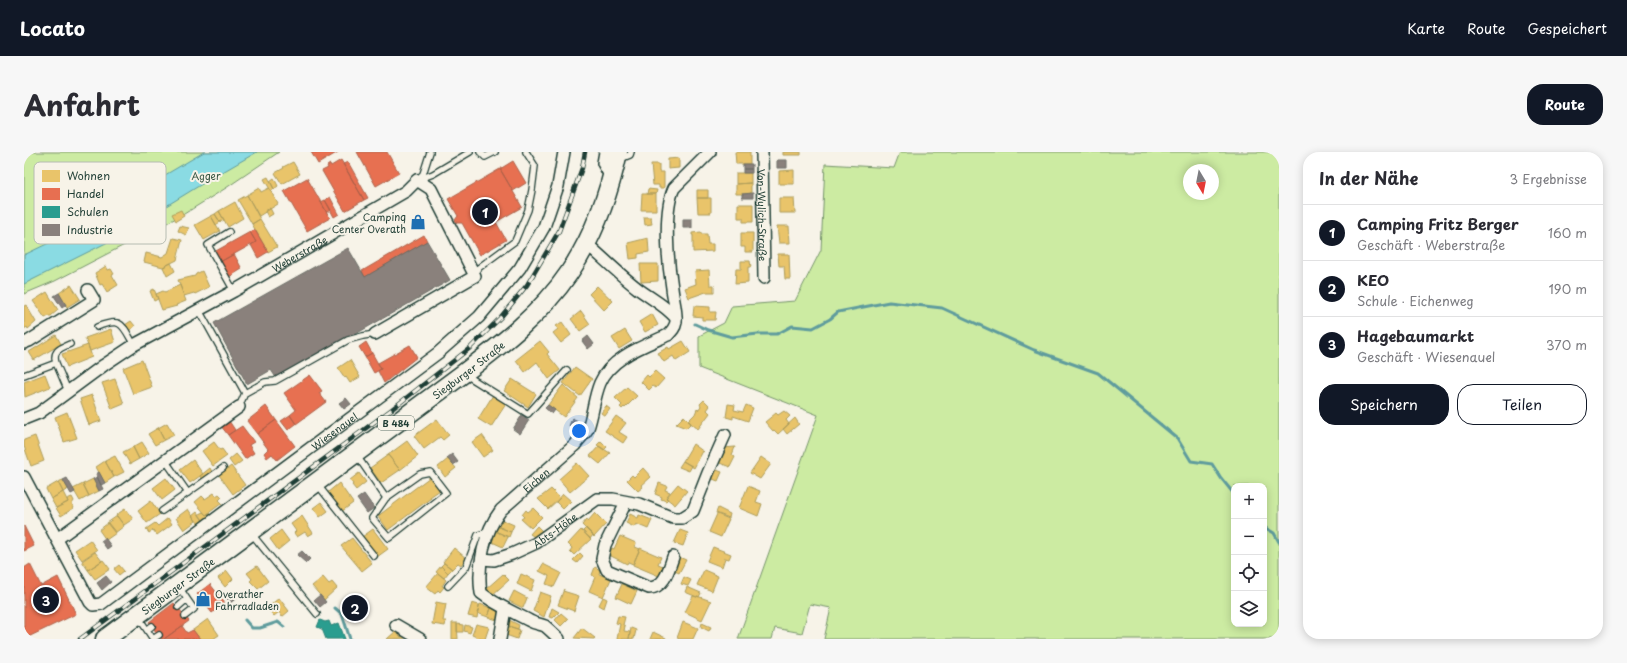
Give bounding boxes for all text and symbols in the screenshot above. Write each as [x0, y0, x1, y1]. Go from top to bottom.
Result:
text: Locato [20, 14, 85, 42]
text: Karte [1407, 18, 1445, 39]
text: Route [1467, 18, 1505, 39]
text: Gespeichert [1527, 18, 1607, 39]
text: Anfahrt [24, 83, 140, 126]
button: Route [1527, 84, 1603, 125]
legend [34, 162, 166, 244]
north arrow [1183, 164, 1219, 200]
text: In der Nähe [1319, 165, 1418, 191]
text: Wohnen [67, 167, 110, 184]
park label: Agger [191, 168, 221, 183]
street label: Von-Wylich-Straße [755, 169, 771, 261]
text: 3 Ergebnisse [1510, 169, 1587, 188]
text: Handel [67, 185, 104, 202]
pin: 1 [472, 197, 498, 227]
text: Schulen [67, 203, 109, 220]
place label: Camping Center Overath [332, 209, 406, 236]
text: Camping Fritz Berger [1357, 212, 1519, 235]
shop icon: Camping Center Overath [409, 213, 427, 231]
text: Industrie [67, 221, 113, 238]
text: 1 [1329, 223, 1335, 242]
text: 160 m [1548, 223, 1587, 242]
street label: Weberstraße [269, 231, 330, 275]
text: Geschäft · Weberstraße [1357, 235, 1505, 254]
text: KEO [1357, 268, 1389, 291]
text: 2 [1327, 279, 1337, 298]
text: 190 m [1548, 279, 1587, 298]
text: Schule · Eichenweg [1357, 291, 1474, 310]
text: Hagebaumarkt [1357, 324, 1474, 347]
text: 3 [1328, 335, 1336, 354]
text: 370 m [1546, 335, 1587, 354]
street label: Siegburger Straße [428, 337, 507, 402]
text: Geschäft · Wiesenauel [1357, 347, 1495, 366]
button: Speichern [1319, 384, 1449, 425]
button: Teilen [1457, 384, 1587, 425]
street label: Wiesenauel [307, 408, 360, 453]
road number: B 484 [378, 416, 414, 430]
your location [569, 421, 589, 441]
street label: Eichen [519, 464, 552, 495]
map controls [1231, 483, 1267, 627]
button: + [1231, 483, 1267, 519]
street label: Abts-Höhe [529, 509, 580, 551]
button: − [1231, 519, 1267, 555]
street label: Siegburger Straße [138, 553, 217, 618]
button: locate [1231, 555, 1267, 591]
pin: 3 [33, 585, 59, 615]
place label: Overather Fahrradladen [215, 586, 279, 613]
shop icon: Overather Fahrradladen [194, 590, 212, 608]
button: layers [1231, 591, 1267, 627]
pin: 2 [342, 593, 368, 623]

